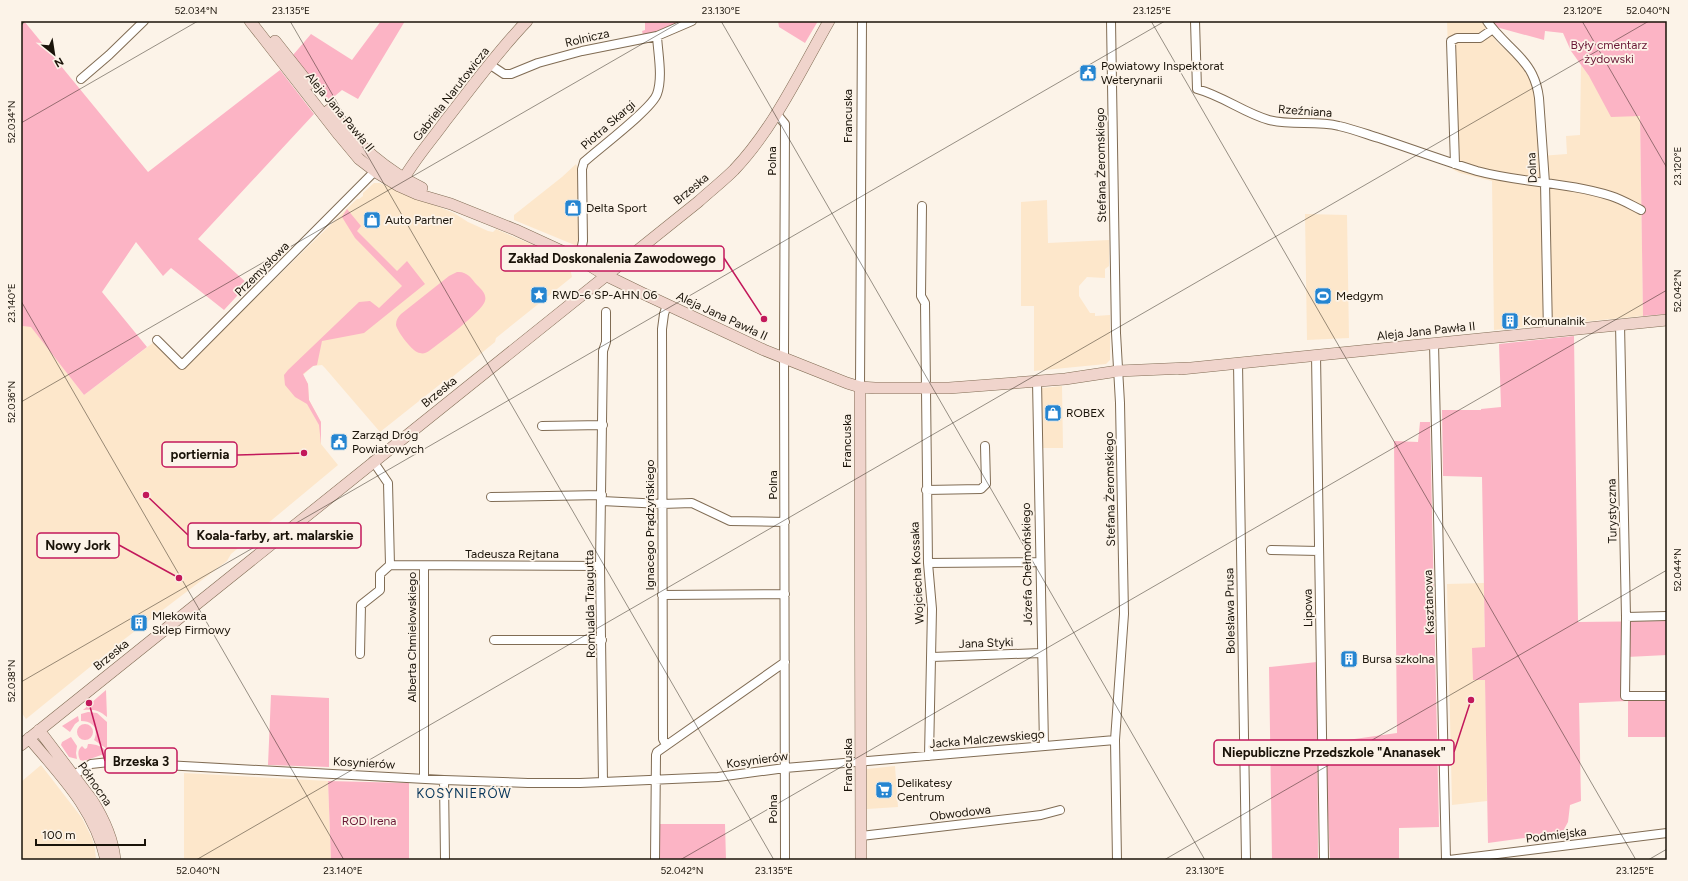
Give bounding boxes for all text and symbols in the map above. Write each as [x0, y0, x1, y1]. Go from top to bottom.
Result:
text: 52.034°N [175, 4, 217, 17]
text: 23.135°E [272, 4, 310, 17]
text: 23.130°E [702, 4, 740, 17]
text: 23.125°E [1133, 4, 1171, 17]
text: 23.120°E [1564, 4, 1603, 17]
text: 52.040°N [1626, 4, 1670, 17]
street label: Rolnicza [563, 26, 611, 50]
north arrow [34, 34, 74, 74]
park label: Były cmentarz żydowski [1571, 38, 1648, 66]
street label: Gabriela Narutowicza [410, 44, 492, 144]
text: N [52, 54, 66, 70]
place label: Powiatowy Inspektorat Weterynarii [1101, 59, 1225, 87]
public building icon: Powiatowy Inspektorat Weterynarii [1078, 63, 1098, 83]
street label: Aleja Jana Pawła II [303, 70, 377, 154]
street label: Francuska [841, 89, 855, 143]
street label: Piotra Skargi [578, 98, 638, 152]
text: 52.034°N [5, 101, 18, 143]
street label: Rzeźniana [1277, 102, 1333, 120]
street label: Stefana Żeromskiego [1093, 107, 1109, 223]
street label: Polna [765, 146, 779, 176]
text: 23.120°E [1671, 146, 1684, 185]
street label: Dolna [1524, 152, 1540, 184]
street label: Brzeska [671, 170, 711, 208]
shop icon: Delta Sport [563, 198, 583, 218]
place label: Delta Sport [586, 201, 648, 215]
shop icon: Auto Partner [362, 210, 382, 230]
place label: Auto Partner [385, 213, 453, 227]
street label: Przemysłowa [232, 239, 292, 299]
callout: Zakład Doskonalenia Zawodowego [501, 246, 724, 271]
text: Zakład Doskonalenia Zawodowego [508, 251, 716, 266]
text: 52.042°N [1671, 269, 1684, 313]
text: 23.140°E [5, 283, 18, 323]
place icon: RWD-6 SP-AHN 06 [529, 285, 549, 305]
sports icon: Medgym [1313, 286, 1333, 306]
place label: RWD-6 SP-AHN 06 [552, 288, 657, 302]
street label: Aleja Jana Pawła II [674, 289, 770, 343]
place label: Medgym [1336, 289, 1383, 303]
building icon: Komunalnik [1500, 311, 1520, 331]
place label: Komunalnik [1523, 314, 1585, 328]
street label: Aleja Jana Pawła II [1376, 319, 1476, 343]
street label: Brzeska [419, 374, 459, 410]
text: 52.036°N [5, 381, 18, 423]
shop icon: ROBEX [1043, 403, 1063, 423]
place label: ROBEX [1066, 406, 1105, 420]
street label: Francuska [840, 414, 854, 468]
place label: Zarząd Dróg Powiatowych [352, 428, 424, 456]
street label: Stefana Żeromskiego [1102, 431, 1118, 547]
public building icon: Zarząd Dróg Powiatowych [329, 432, 349, 452]
callout: portiernia [162, 442, 237, 467]
text: portiernia [171, 447, 229, 462]
street label: Ignacego Prądzyńskiego [643, 460, 657, 590]
street label: Polna [766, 470, 780, 500]
street label: Turystyczna [1604, 479, 1620, 543]
street label: Józefa Chełmońskiego [1019, 502, 1035, 626]
street label: Wojciecha Kossaka [907, 521, 927, 625]
callout: Koala-farby, art. malarskie [188, 523, 361, 548]
text: Koala-farby, art. malarskie [197, 528, 353, 543]
callout: Nowy Jork [37, 533, 119, 558]
text: Nowy Jork [45, 538, 111, 553]
street label: Tadeusza Rejtana [465, 547, 559, 561]
text: 52.044°N [1671, 548, 1684, 592]
street label: Romualda Traugutta [582, 550, 598, 658]
street label: Bolesława Prusa [1222, 568, 1238, 654]
street label: Kasztanowa [1421, 570, 1437, 634]
street label: Alberta Chmielowskiego [405, 572, 419, 702]
street label: Lipowa [1301, 589, 1315, 627]
place label: Mlekowita Sklep Firmowy [152, 609, 231, 637]
building icon: Mlekowita Sklep Firmowy [129, 613, 149, 633]
street label: Jana Styki [958, 635, 1014, 651]
street label: Brzeska [91, 637, 131, 673]
building icon: Bursa szkolna [1339, 649, 1359, 669]
place label: Bursa szkolna [1362, 652, 1434, 666]
text: 52.038°N [5, 660, 18, 702]
street label: Jacka Malczewskiego [929, 727, 1045, 751]
street label: Francuska [841, 738, 855, 792]
callout: Niepubliczne Przedszkole "Ananasek" [1214, 740, 1454, 765]
text: Niepubliczne Przedszkole "Ananasek" [1222, 745, 1446, 760]
callout: Brzeska 3 [105, 748, 177, 773]
street label: Kosynierów [725, 749, 789, 771]
text: Brzeska 3 [113, 754, 169, 769]
street label: Kosynierów [332, 754, 396, 772]
street label: Północna [75, 759, 115, 809]
place label: Delikatesy Centrum [897, 776, 953, 804]
supermarket icon: Delikatesy Centrum [874, 780, 894, 800]
district label: KOSYNIERÓW [416, 786, 512, 801]
street label: Polna [766, 794, 780, 824]
street label: Obwodowa [929, 802, 991, 824]
park label: ROD Irena [342, 814, 396, 828]
scale bar [36, 821, 145, 847]
street label: Podmiejska [1525, 824, 1587, 846]
text: 100 m [42, 828, 76, 842]
text: 52.040°N [176, 864, 220, 877]
text: 23.140°E [323, 864, 363, 877]
text: 52.042°N [660, 864, 704, 877]
text: 23.135°E [755, 864, 793, 877]
text: 23.130°E [1186, 864, 1224, 877]
text: 23.125°E [1616, 864, 1654, 877]

